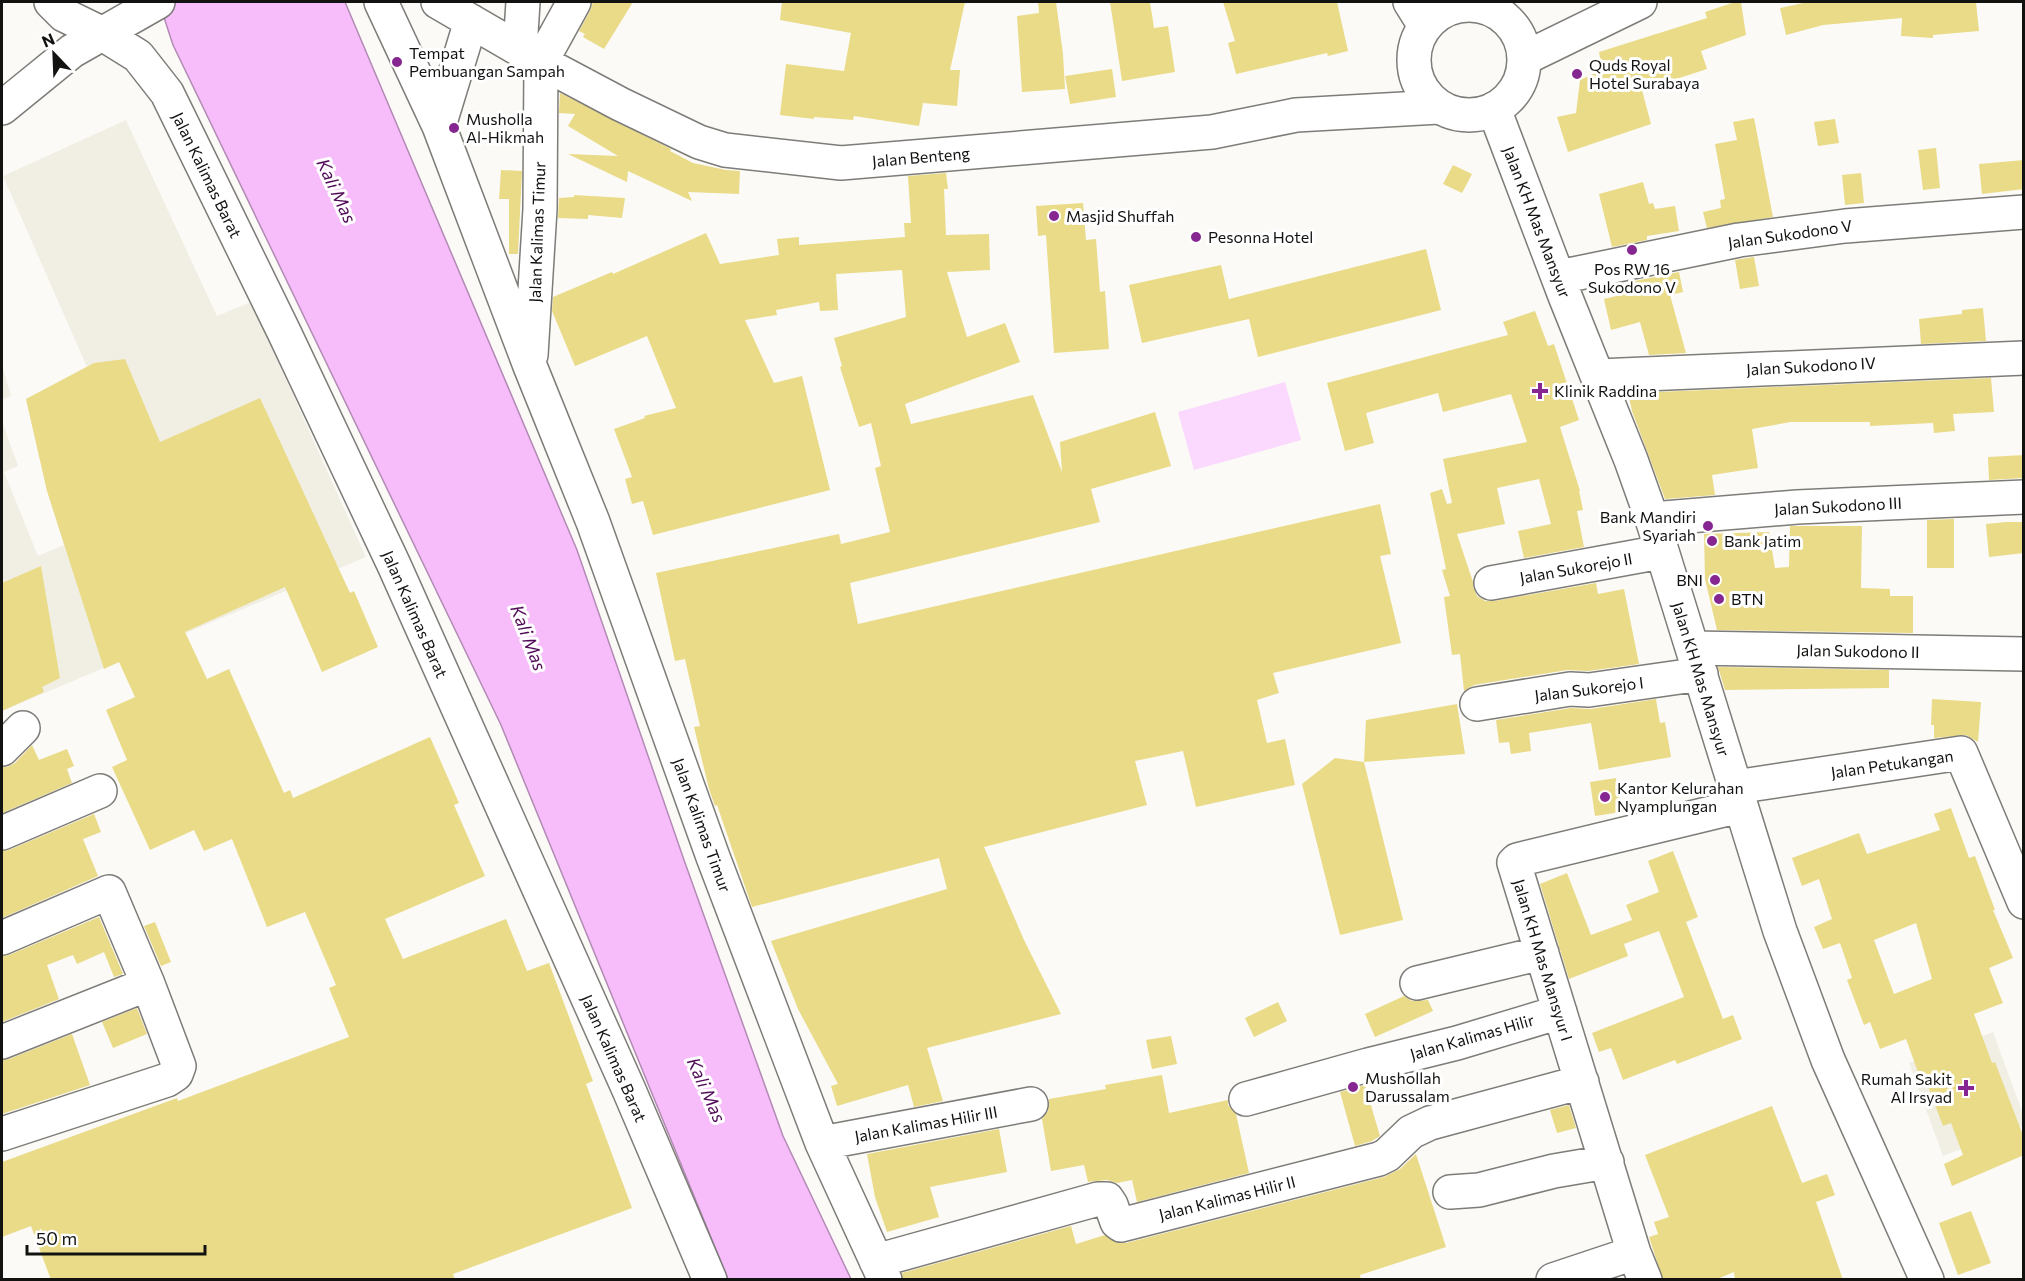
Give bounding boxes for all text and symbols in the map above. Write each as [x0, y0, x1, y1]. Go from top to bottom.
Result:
north arrow [24, 24, 84, 84]
text: N [39, 29, 57, 51]
place label: Tempat Pembuangan Sampah [409, 43, 565, 80]
marker: Tempat Pembuangan Sampah [390, 55, 404, 69]
place label: Quds Royal Hotel Surabaya [1589, 55, 1700, 92]
marker: Quds Royal Hotel Surabaya [1570, 67, 1584, 81]
street label: Jalan Kalimas Barat [169, 109, 246, 241]
place label: Musholla Al-Hikmah [466, 109, 544, 146]
marker: Musholla Al-Hikmah [447, 121, 461, 135]
street label: Jalan Benteng [871, 143, 971, 170]
street label: Jalan KH Mas Mansyur [1500, 143, 1575, 301]
water label: Kali Mas [312, 155, 361, 226]
street label: Jalan Kalimas Timur [525, 160, 548, 303]
place label: Masjid Shuffah [1066, 206, 1174, 225]
marker: Masjid Shuffah [1047, 209, 1061, 223]
street label: Jalan Sukodono V [1726, 215, 1853, 252]
place label: Pesonna Hotel [1208, 227, 1313, 246]
marker: Pesonna Hotel [1189, 230, 1203, 244]
marker: Pos RW 16 Sukodono V [1625, 243, 1639, 257]
place label: Pos RW 16 Sukodono V [1588, 259, 1676, 296]
street label: Jalan Sukodono IV [1746, 353, 1876, 378]
place label: Klinik Raddina [1554, 381, 1657, 400]
marker: Klinik Raddina [1531, 382, 1549, 400]
street label: Jalan Sukodono III [1774, 493, 1902, 518]
place label: Bank Mandiri Syariah [1600, 507, 1696, 544]
marker: Bank Mandiri Syariah [1701, 519, 1715, 533]
place label: Bank Jatim [1724, 531, 1801, 550]
marker: Bank Jatim [1705, 534, 1719, 548]
street label: Jalan Kalimas Barat [379, 547, 452, 681]
street label: Jalan Sukorejo II [1518, 548, 1634, 587]
place label: BNI [1676, 570, 1703, 589]
marker: BNI [1708, 573, 1722, 587]
place label: BTN [1731, 589, 1764, 608]
marker: BTN [1712, 592, 1726, 606]
street label: Jalan KH Mas Mansyur [1669, 599, 1734, 759]
water label: Kali Mas [506, 602, 552, 674]
street label: Jalan Sukodono II [1796, 640, 1920, 661]
street label: Jalan Sukorejo I [1533, 672, 1644, 705]
street label: Jalan Petukangan [1829, 745, 1954, 782]
street label: Jalan Kalimas Timur [669, 755, 736, 895]
place label: Kantor Kelurahan Nyamplungan [1617, 778, 1744, 815]
marker: Kantor Kelurahan Nyamplungan [1598, 790, 1612, 804]
street label: Jalan KH Mas Mansyur I [1510, 877, 1577, 1043]
street label: Jalan Kalimas Barat [578, 991, 651, 1125]
street label: Jalan Kalimas Hilir [1408, 1010, 1537, 1063]
water label: Kali Mas [683, 1054, 731, 1125]
place label: Mushollah Darussalam [1365, 1068, 1450, 1105]
place label: Rumah Sakit Al Irsyad [1861, 1069, 1952, 1106]
marker: Rumah Sakit Al Irsyad [1957, 1079, 1975, 1097]
marker: Mushollah Darussalam [1346, 1080, 1360, 1094]
street label: Jalan Kalimas Hilir III [853, 1102, 999, 1145]
street label: Jalan Kalimas Hilir II [1157, 1171, 1297, 1224]
scale bar [27, 1218, 206, 1256]
text: 50 m [36, 1227, 77, 1249]

